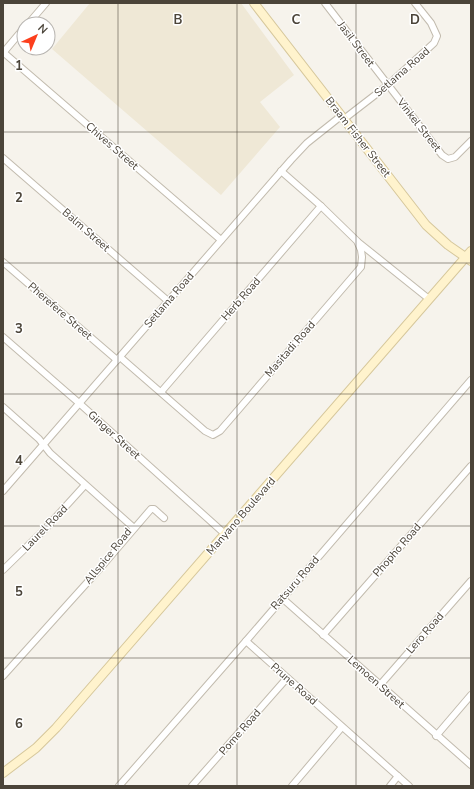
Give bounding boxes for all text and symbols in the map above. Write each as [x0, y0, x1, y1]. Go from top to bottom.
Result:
text: B [174, 11, 183, 29]
text: C [292, 11, 301, 29]
text: D [410, 11, 420, 29]
north arrow [16, 16, 56, 56]
street label: Jasil Street [333, 17, 378, 70]
text: N [34, 21, 51, 37]
street label: Setlama Road [371, 44, 433, 100]
text: 1 [15, 57, 23, 75]
street label: Braam Fisher Street [322, 94, 394, 180]
street label: Vinkel Street [393, 95, 445, 155]
street label: Chives Street [82, 119, 142, 173]
text: 2 [15, 189, 23, 207]
street label: Balm Street [59, 205, 113, 255]
street label: Setlama Road [141, 269, 197, 331]
street label: Herb Road [218, 274, 264, 324]
street label: Pherefere Street [25, 279, 95, 343]
street label: Masitadi Road [261, 318, 319, 380]
text: 3 [15, 320, 23, 338]
street label: Ginger Street [85, 407, 144, 463]
text: 4 [15, 452, 23, 470]
street label: Manyano Boulevard [203, 474, 279, 558]
street label: Laurel Road [19, 501, 71, 555]
street label: Phopho Road [370, 520, 424, 580]
street label: Allspice Road [81, 525, 135, 587]
street label: Ratsuru Road [267, 553, 323, 613]
text: 5 [15, 583, 23, 601]
street label: Lero Road [403, 609, 447, 657]
street label: Lemoen Street [344, 652, 408, 712]
street label: Prune Road [267, 659, 321, 709]
street label: Pome Road [216, 706, 264, 758]
text: 6 [15, 715, 23, 733]

